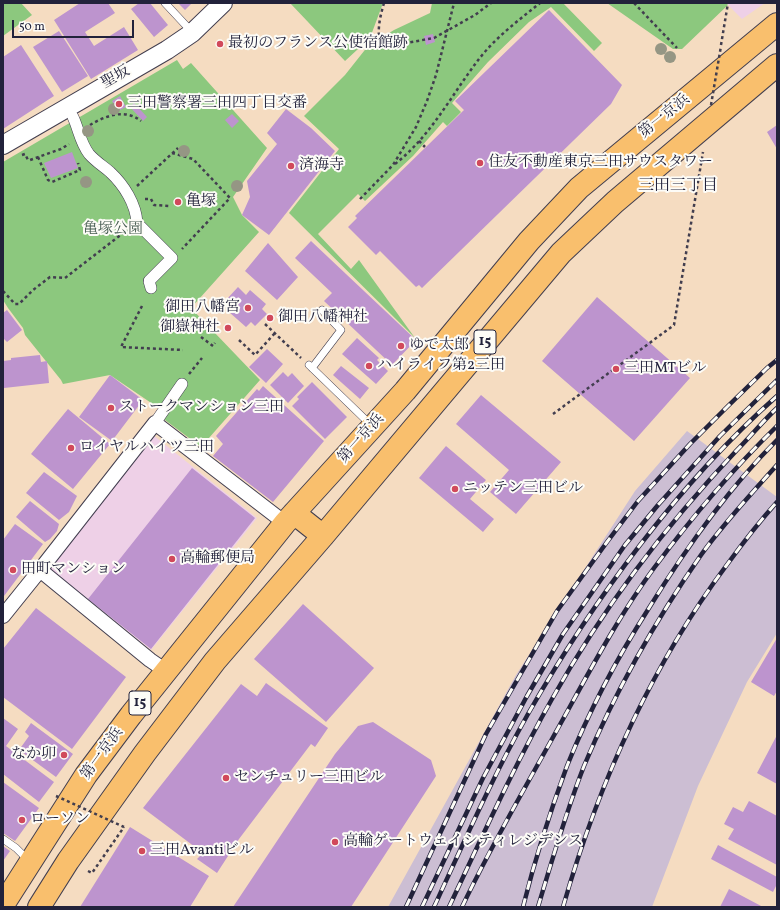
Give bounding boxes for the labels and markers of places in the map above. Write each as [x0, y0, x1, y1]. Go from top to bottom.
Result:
place label: 最初のフランス公使宿館跡 [228, 35, 408, 53]
marker: 最初のフランス公使宿館跡 [215, 39, 225, 49]
place label: 三田警察署三田四丁目交番 [127, 95, 307, 113]
marker: 三田警察署三田四丁目交番 [114, 99, 124, 109]
place label: 住友不動産東京三田サウスタワー [488, 154, 713, 172]
place label: 済海寺 [299, 157, 344, 175]
marker: 住友不動産東京三田サウスタワー [475, 158, 485, 168]
marker: 済海寺 [286, 161, 296, 171]
place label: 亀塚 [186, 193, 216, 211]
marker: 亀塚 [173, 197, 183, 207]
place label: 御田八幡宮 [165, 299, 240, 317]
marker: 御田八幡宮 [243, 303, 253, 313]
place label: 御田八幡神社 [278, 309, 368, 327]
marker: 御田八幡神社 [265, 313, 275, 323]
place label: 御嶽神社 [160, 319, 220, 337]
marker: 御嶽神社 [223, 323, 233, 333]
place label: ゆで太郎 [409, 337, 469, 355]
marker: ゆで太郎 [396, 341, 406, 351]
place label: ハイライフ第2三田 [377, 357, 505, 375]
place label: 三田MTビル [624, 360, 706, 378]
marker: ハイライフ第2三田 [364, 361, 374, 371]
marker: 三田MTビル [611, 364, 621, 374]
place label: ストークマンション三田 [119, 399, 284, 417]
marker: ストークマンション三田 [106, 403, 116, 413]
place label: ロイヤルハイツ三田 [79, 439, 214, 457]
marker: ロイヤルハイツ三田 [66, 443, 76, 453]
place label: ニッテン三田ビル [463, 480, 583, 498]
marker: ニッテン三田ビル [450, 484, 460, 494]
place label: 高輪郵便局 [180, 550, 255, 568]
marker: 高輪郵便局 [167, 554, 177, 564]
place label: 田町マンション [21, 561, 126, 579]
marker: 田町マンション [8, 565, 18, 575]
place label: なか卯 [11, 746, 56, 764]
marker: なか卯 [59, 750, 69, 760]
place label: センチュリー三田ビル [234, 769, 384, 787]
marker: センチュリー三田ビル [221, 773, 231, 783]
place label: ローソン [30, 811, 90, 829]
marker: ローソン [17, 815, 27, 825]
place label: 高輪ゲートウェイシティレジデンス [343, 833, 583, 851]
marker: 高輪ゲートウェイシティレジデンス [330, 837, 340, 847]
place label: 三田Avantiビル [150, 842, 254, 860]
marker: 三田Avantiビル [137, 846, 147, 856]

